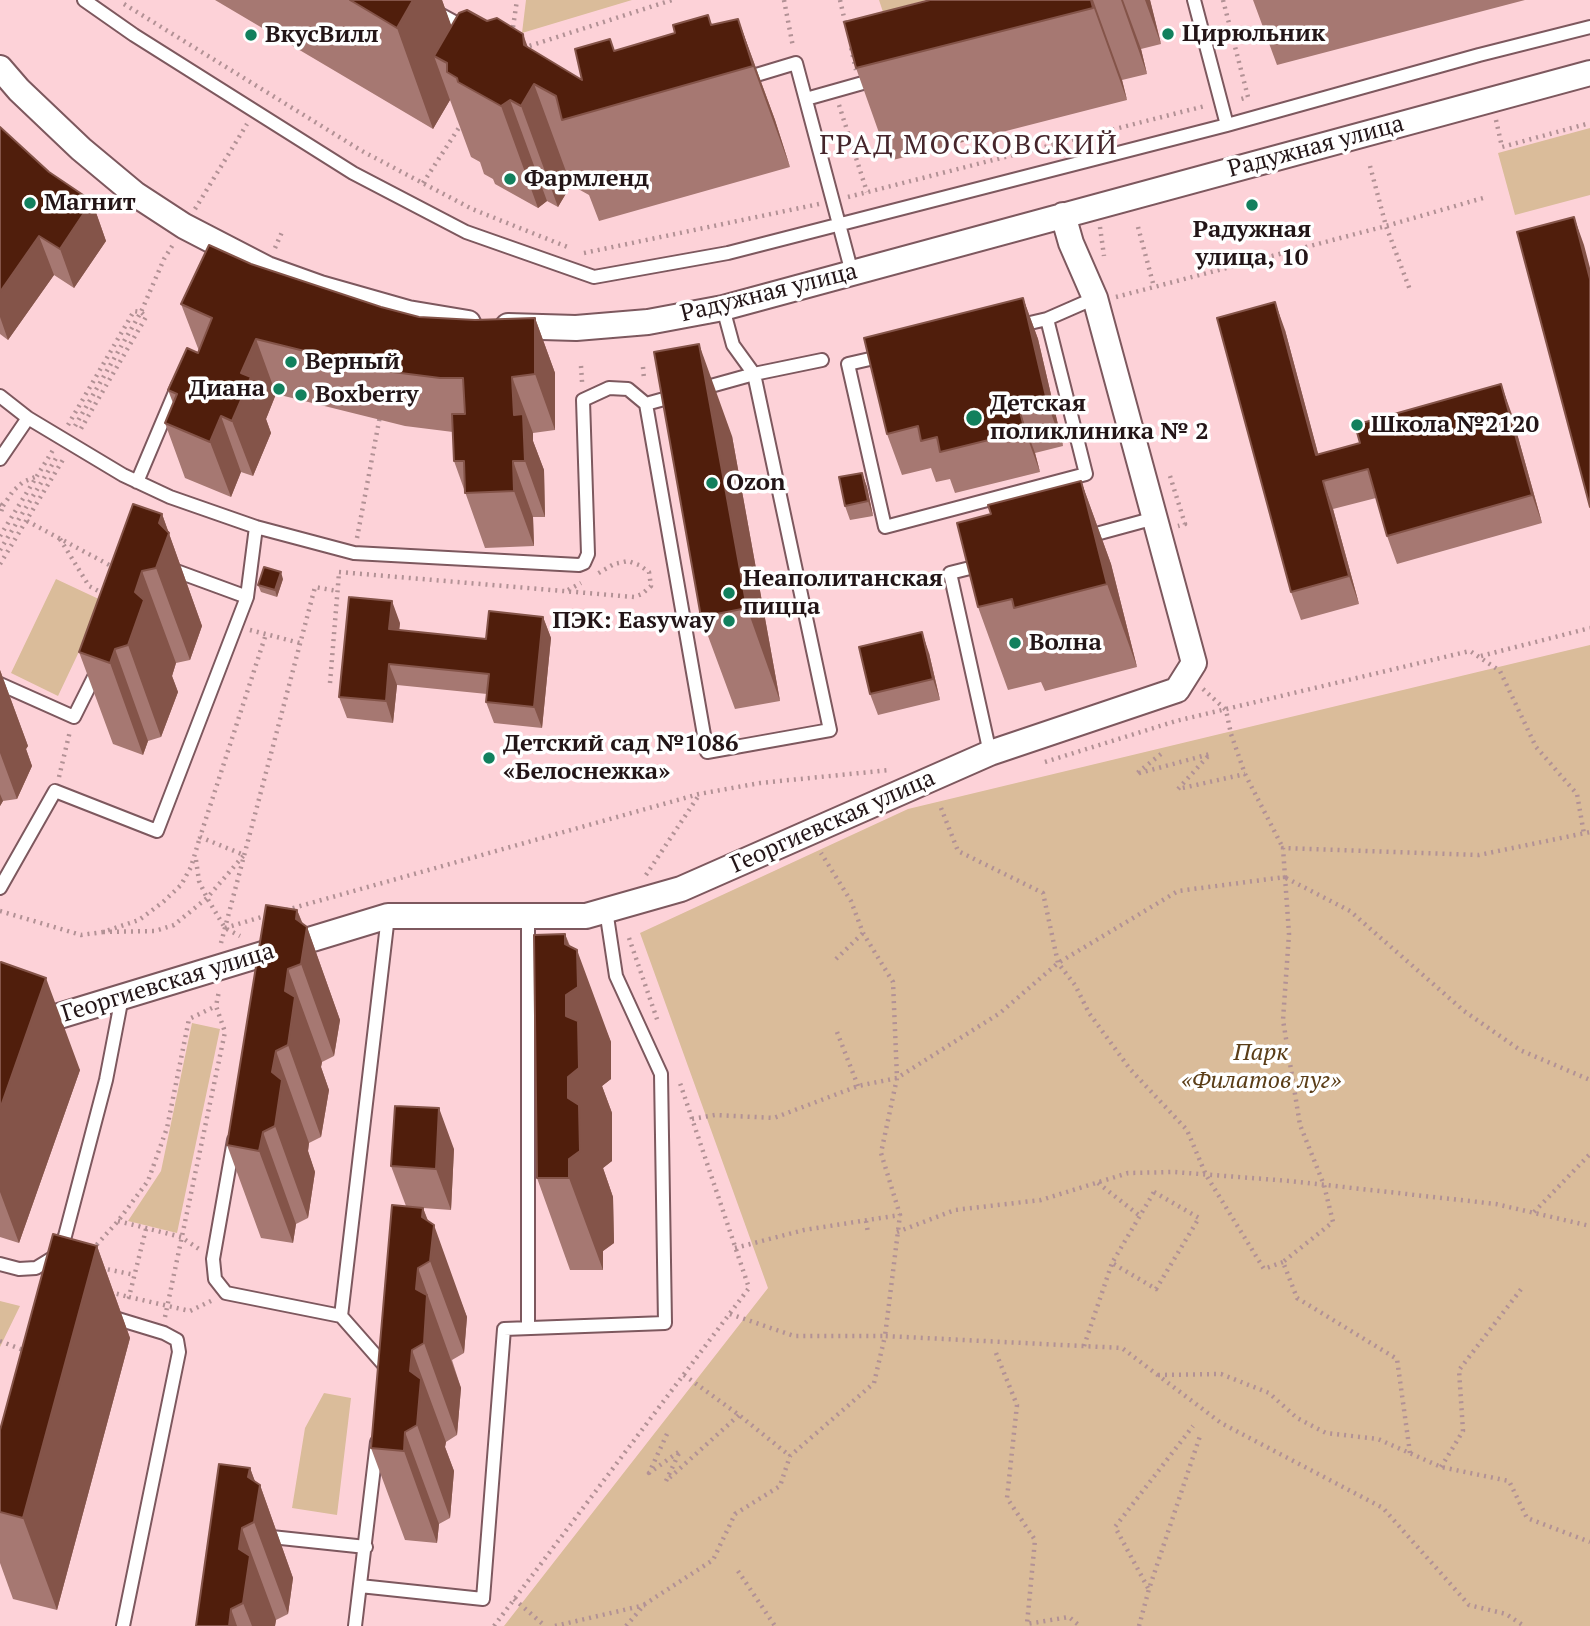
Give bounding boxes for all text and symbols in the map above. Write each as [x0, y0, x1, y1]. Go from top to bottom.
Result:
place label: Цирюльник [1182, 20, 1325, 48]
place label: ВкусВилл [265, 21, 379, 49]
marker: Цирюльник [1160, 26, 1176, 42]
marker: ВкусВилл [243, 27, 259, 43]
street label: Радужная улица [1225, 110, 1407, 184]
district label: ГРАД МОСКОВСКИЙ [821, 129, 1117, 163]
place label: Фармленд [524, 165, 649, 193]
marker: Фармленд [502, 171, 518, 187]
place label: Магнит [44, 189, 136, 217]
marker: Магнит [22, 195, 38, 211]
marker: Радужная улица, 10 [1244, 197, 1260, 213]
place label: Радужная улица, 10 [1193, 216, 1311, 272]
street label: Радужная улица [678, 257, 860, 329]
place label: Верный [305, 348, 400, 376]
marker: Верный [283, 354, 299, 370]
place label: Диана [189, 375, 265, 403]
marker: Диана [271, 381, 287, 397]
place label: Boxberry [315, 381, 418, 409]
marker: Boxberry [293, 387, 309, 403]
place label: Детская поликлиника № 2 [990, 390, 1209, 446]
marker: Детская поликлиника № 2 [964, 408, 984, 428]
place label: Школа №2120 [1371, 411, 1539, 439]
marker: Школа №2120 [1349, 417, 1365, 433]
place label: Ozon [726, 469, 785, 497]
marker: Ozon [704, 475, 720, 491]
place label: Неаполитанская пицца [743, 565, 943, 621]
marker: Неаполитанская пицца [721, 585, 737, 601]
place label: ПЭК: Easyway [552, 607, 715, 635]
marker: ПЭК: Easyway [721, 613, 737, 629]
place label: Волна [1029, 629, 1102, 657]
marker: Волна [1007, 635, 1023, 651]
place label: Детский сад №1086 «Белоснежка» [503, 730, 739, 786]
marker: Детский сад №1086 «Белоснежка» [481, 750, 497, 766]
street label: Георгиевская улица [726, 764, 940, 880]
street label: Георгиевская улица [58, 937, 278, 1029]
park label: Парк «Филатов луг» [1181, 1039, 1341, 1095]

